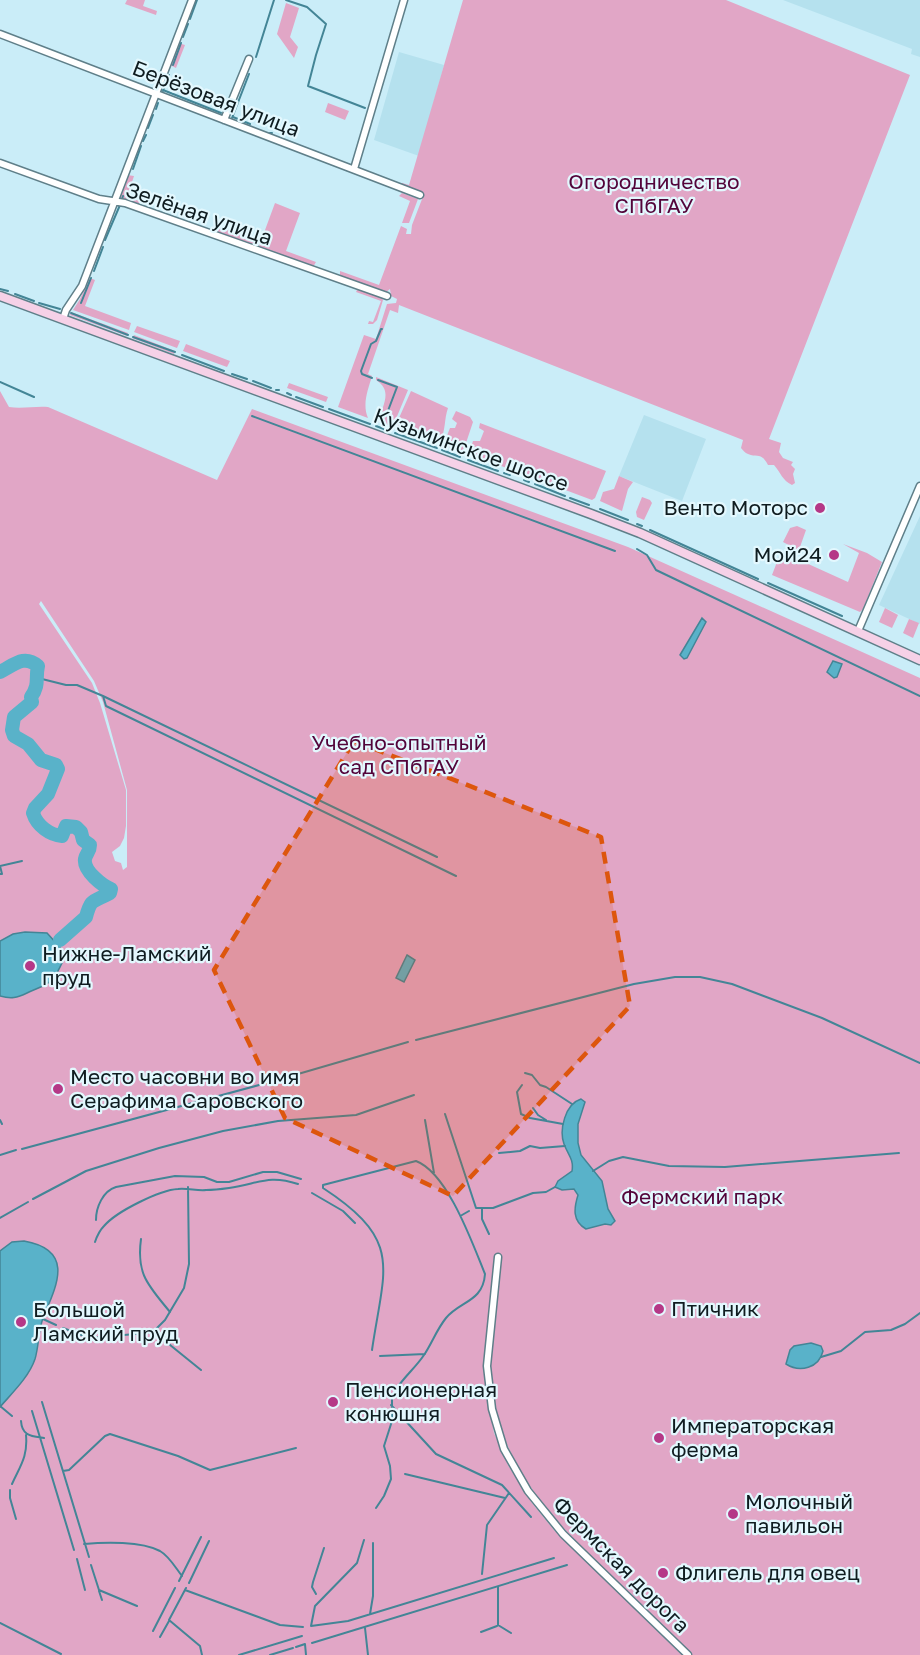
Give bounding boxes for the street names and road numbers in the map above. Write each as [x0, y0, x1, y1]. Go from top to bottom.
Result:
street label: Берёзовая улица [129, 54, 304, 142]
street label: Зелёная улица [123, 176, 276, 250]
street label: Кузьминское шоссе [370, 402, 572, 496]
street label: Фермская дорога [548, 1491, 695, 1638]

